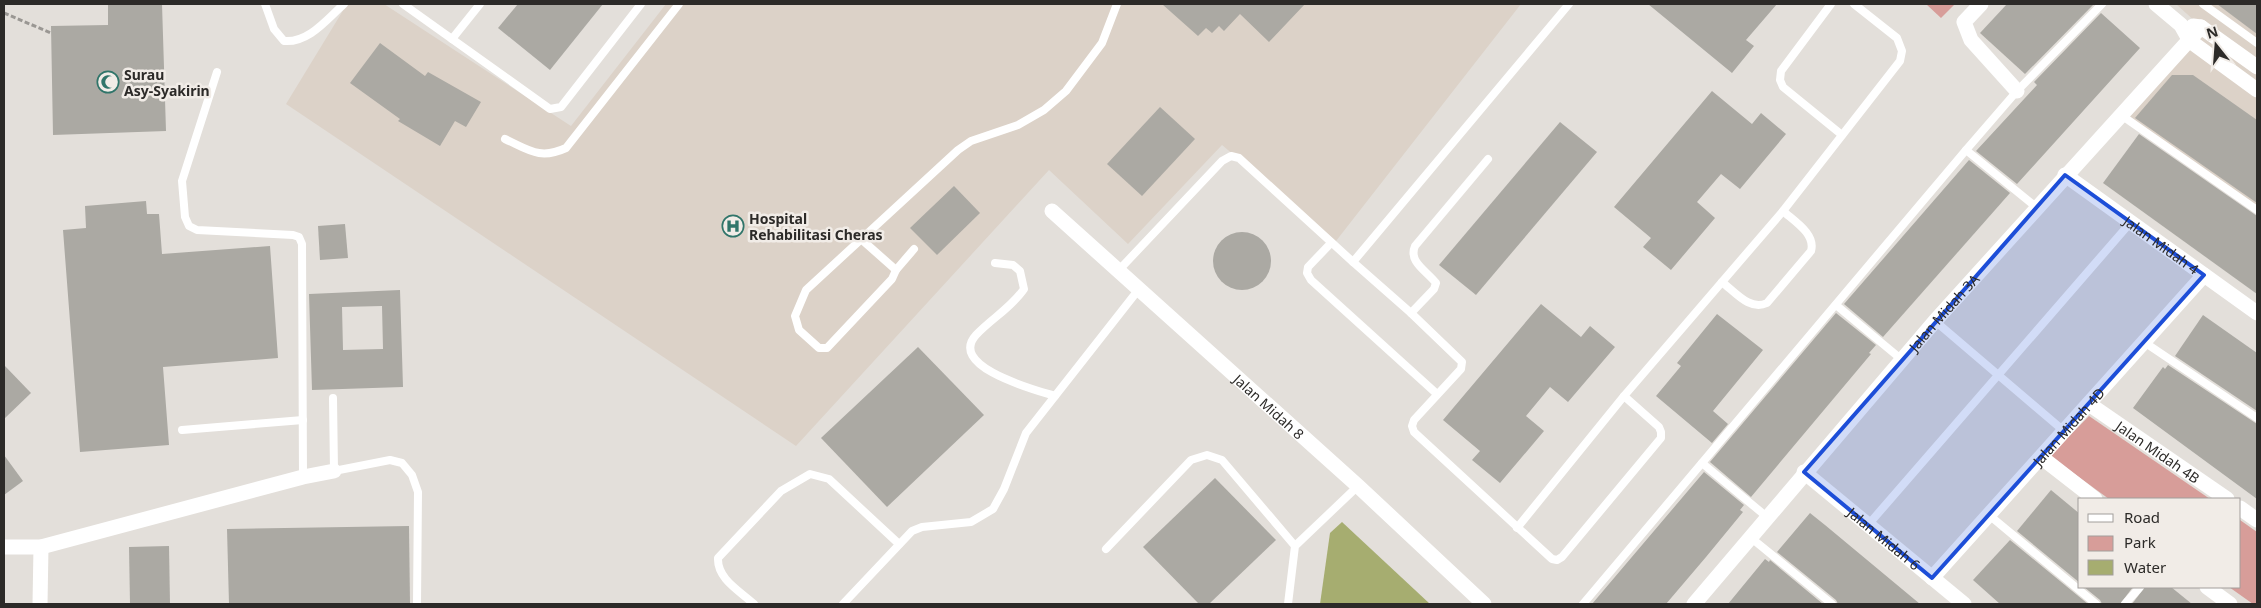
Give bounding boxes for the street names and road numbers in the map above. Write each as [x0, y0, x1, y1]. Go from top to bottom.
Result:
street label: Jalan Midah 4 [2118, 210, 2203, 278]
street label: Jalan Midah 3A [1903, 269, 1983, 356]
street label: Jalan Midah 8 [1228, 368, 1308, 443]
street label: Jalan Midah 4D [2027, 383, 2108, 471]
street label: Jalan Midah 4B [2111, 415, 2204, 487]
street label: Jalan Midah 6 [1842, 501, 1924, 574]

